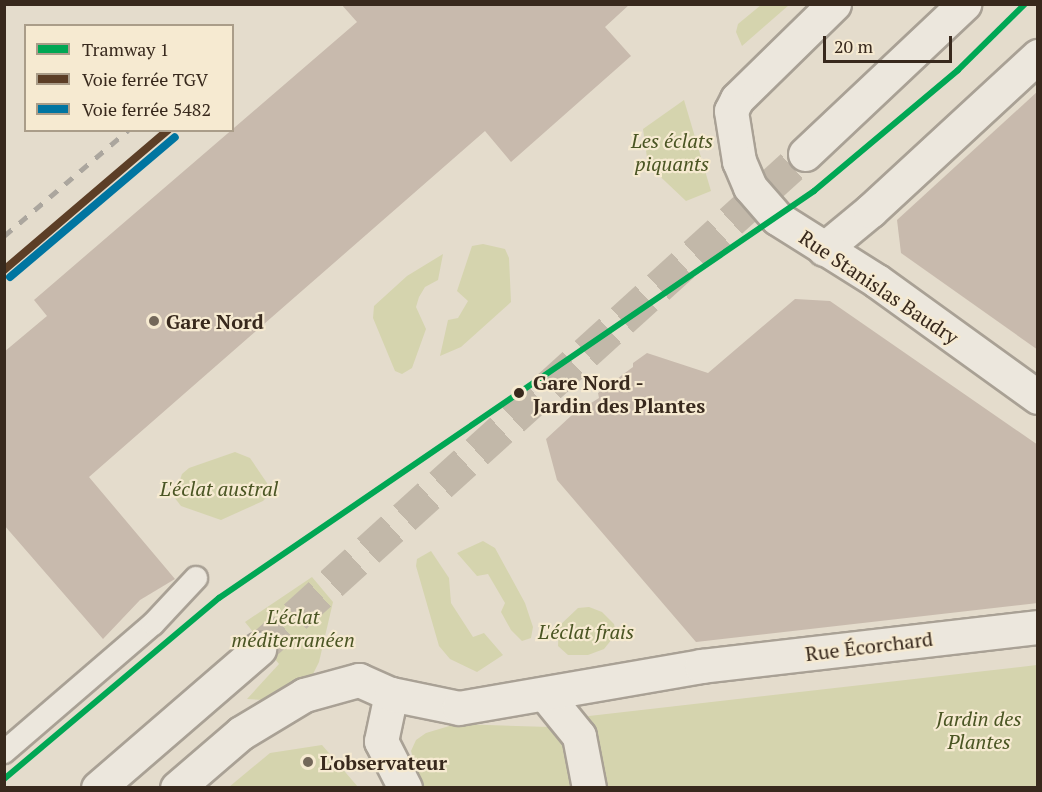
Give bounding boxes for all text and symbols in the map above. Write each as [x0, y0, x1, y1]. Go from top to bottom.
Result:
legend [24, 24, 234, 132]
scale bar [826, 24, 955, 62]
text: 20 m [834, 34, 873, 58]
text: Tramway 1 [82, 37, 169, 61]
text: Voie ferrée TGV [82, 67, 208, 91]
text: Voie ferrée 5482 [82, 97, 211, 121]
park label: Les éclats piquants [631, 129, 713, 176]
street label: Rue Stanislas Baudry [795, 225, 963, 349]
place label: Gare Nord [166, 309, 264, 333]
marker: Gare Nord [147, 314, 161, 328]
place label: Gare Nord - Jardin des Plantes [533, 370, 705, 417]
marker: Gare Nord - Jardin des Plantes [510, 384, 528, 402]
park label: L'éclat austral [160, 476, 278, 500]
park label: L'éclat méditerranéen [231, 605, 355, 652]
park label: L'éclat frais [538, 619, 634, 643]
street label: Rue Écorchard [804, 626, 934, 666]
park label: Jardin des Plantes [936, 706, 1022, 753]
place label: L'observateur [320, 750, 447, 774]
marker: L'observateur [301, 755, 315, 769]

